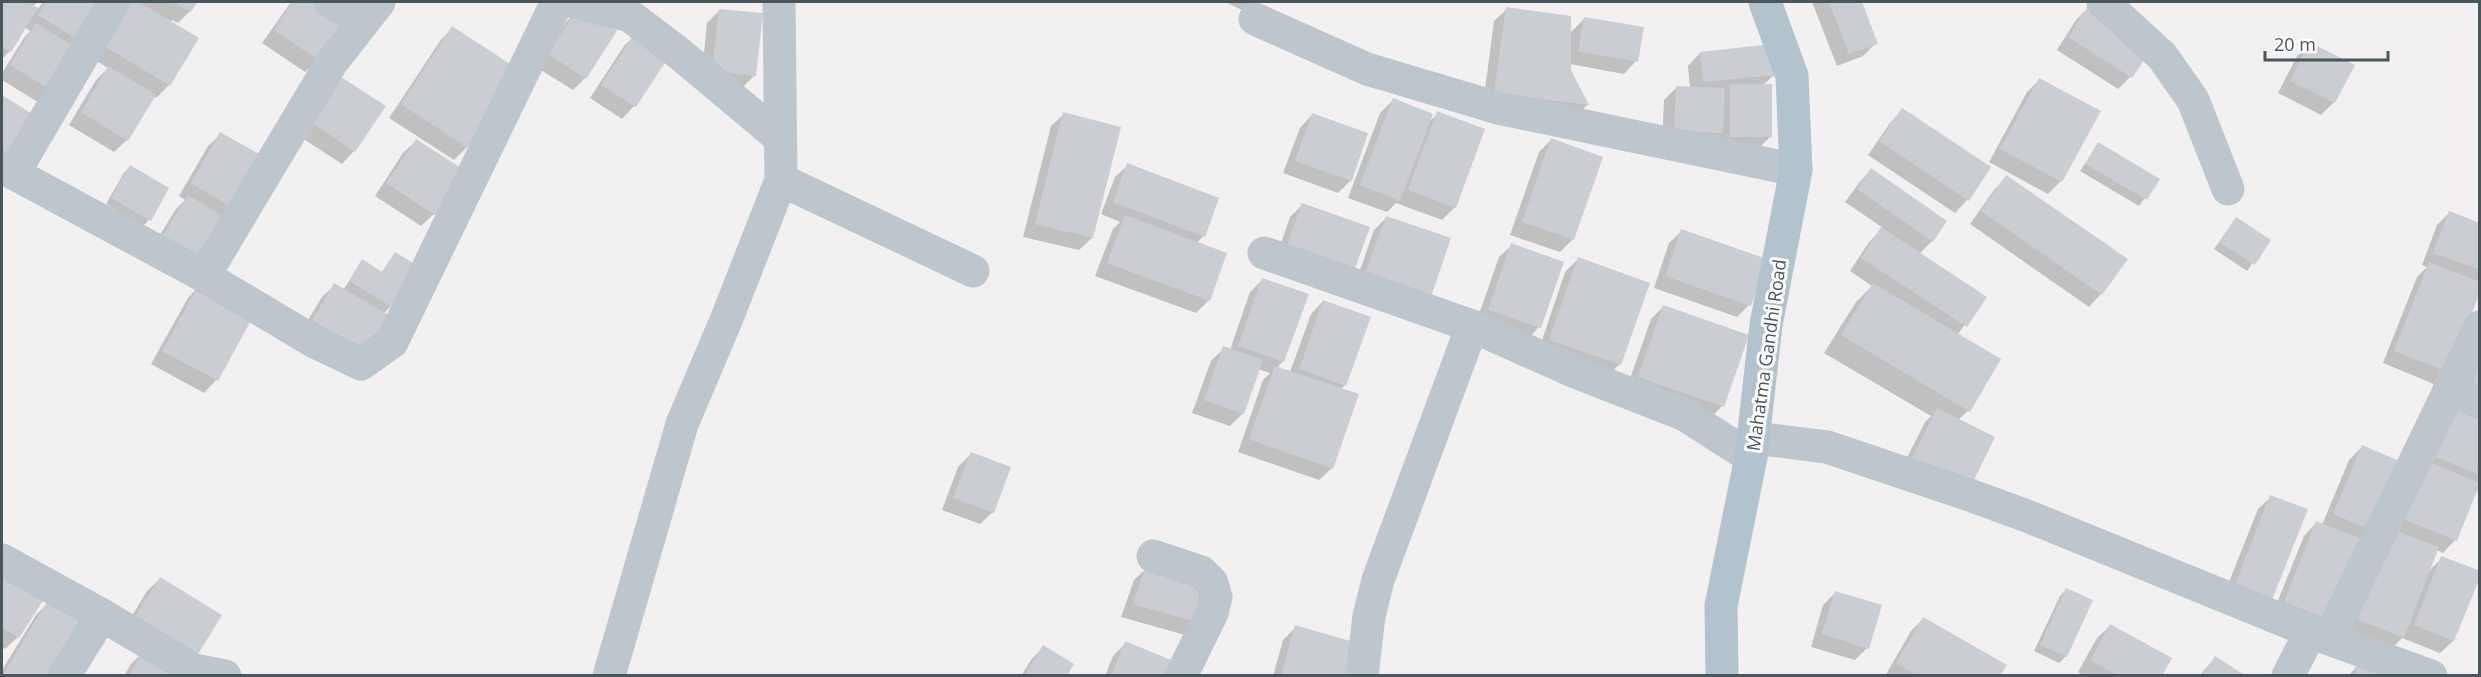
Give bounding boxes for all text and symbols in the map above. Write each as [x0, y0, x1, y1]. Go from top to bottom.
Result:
scale bar [2265, 24, 2388, 62]
text: 20 m [2274, 32, 2316, 56]
street label: Mahatma Gandhi Road [1741, 258, 1791, 452]

